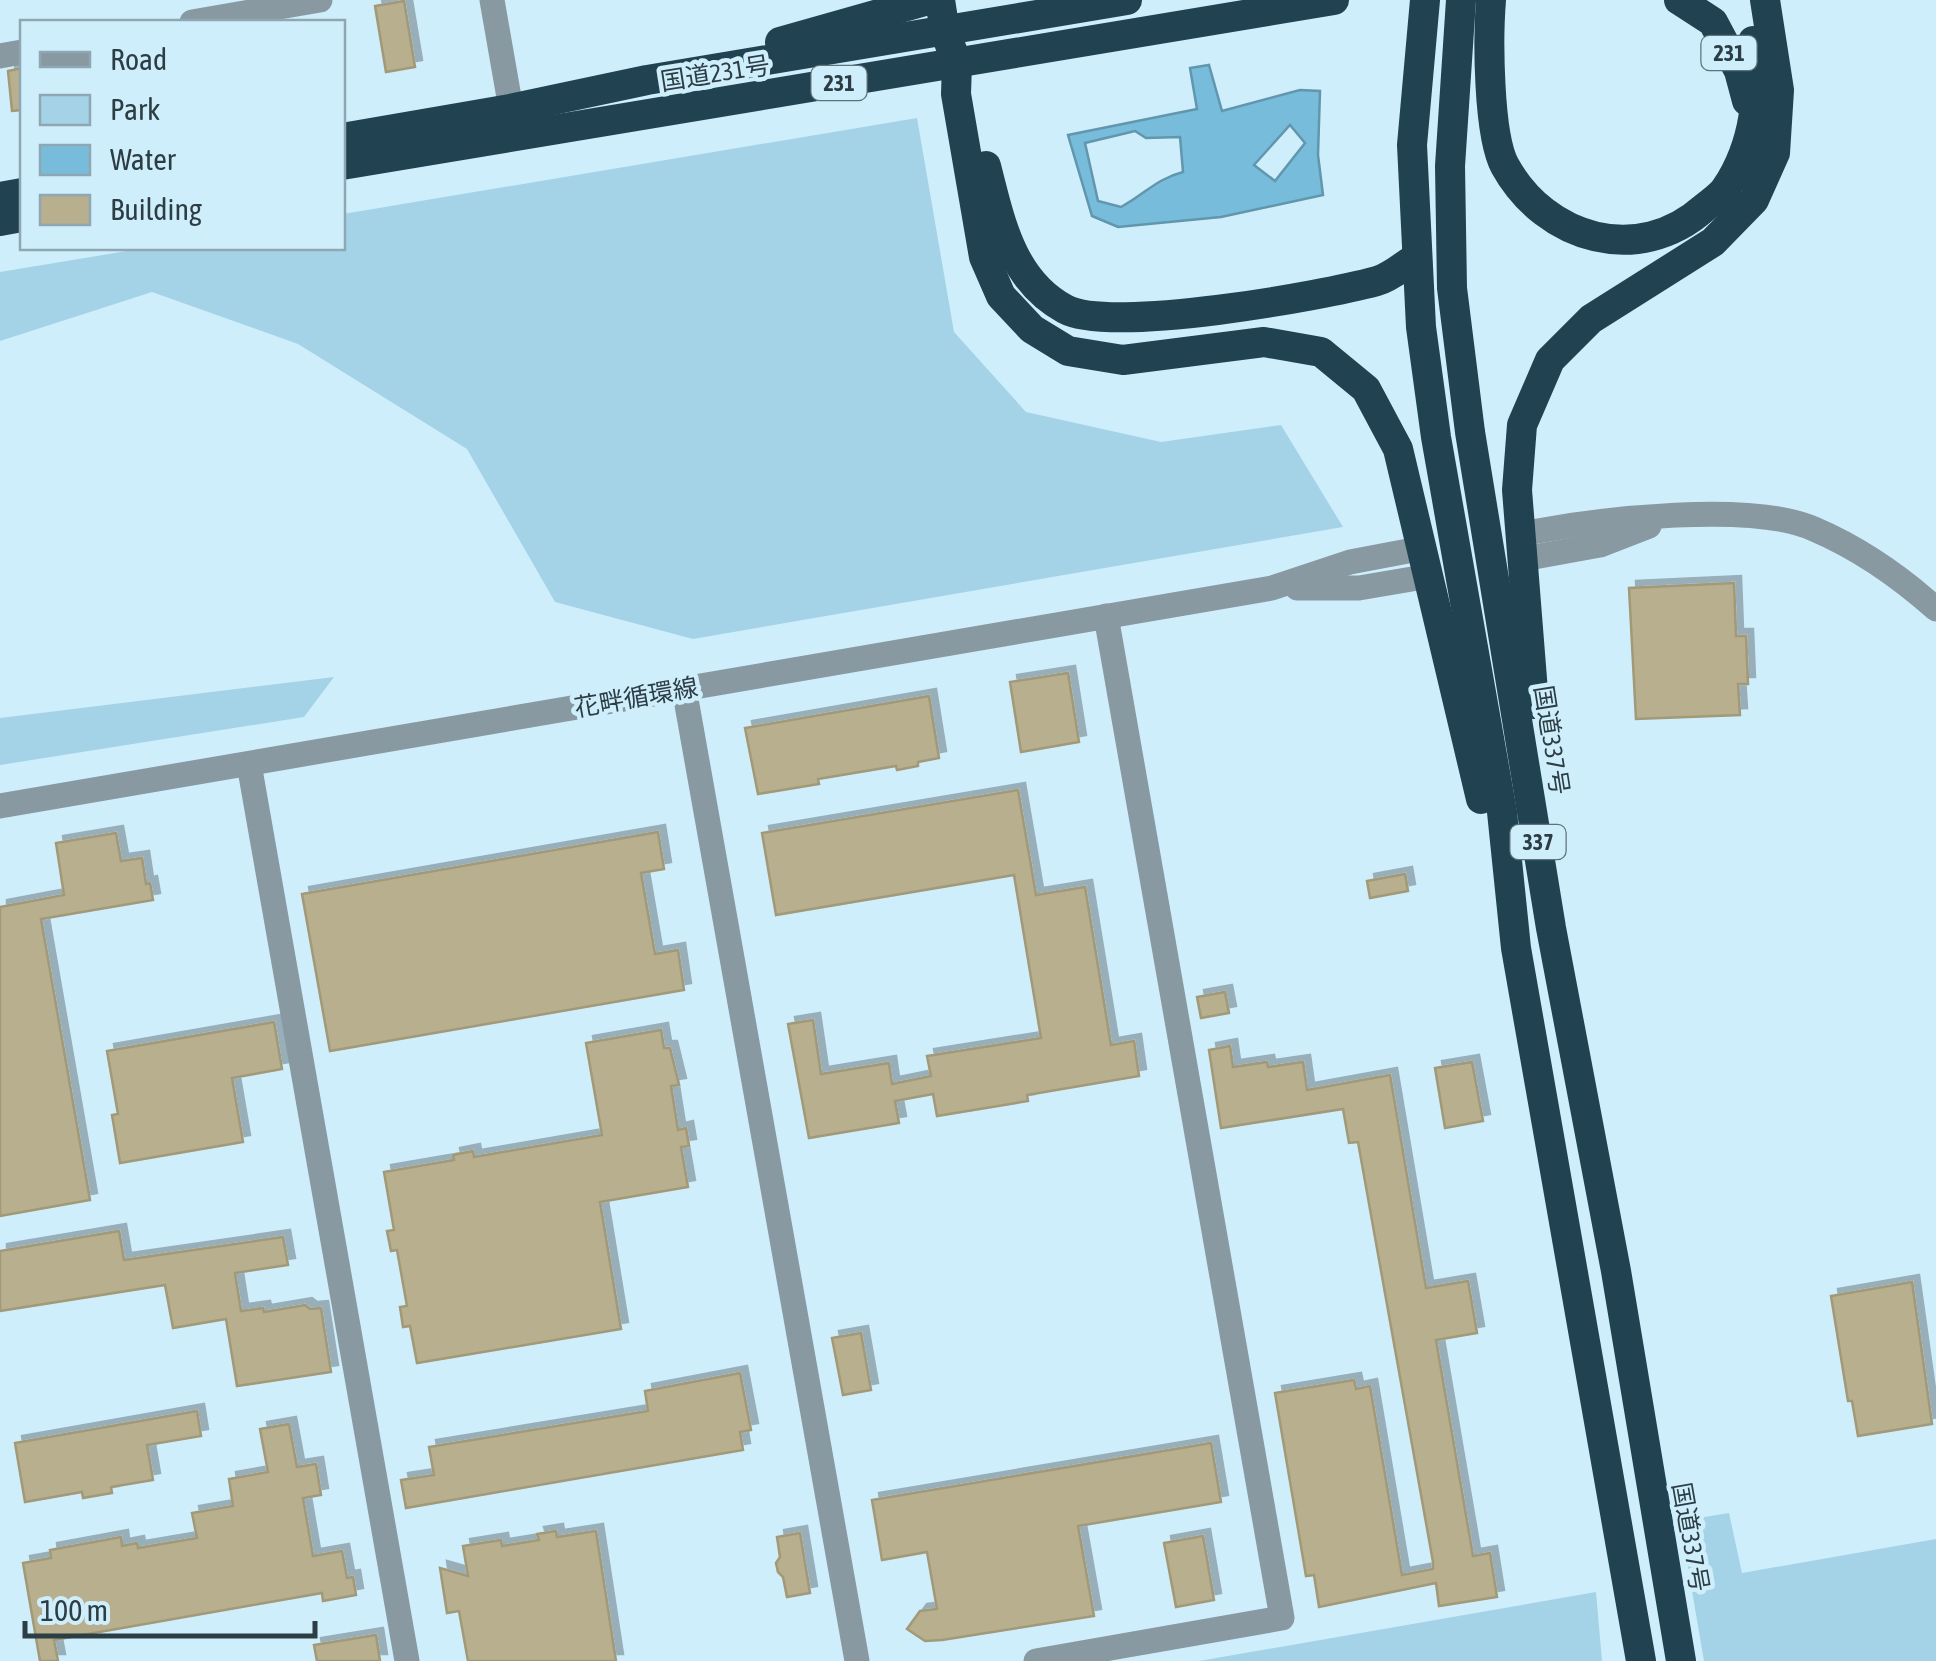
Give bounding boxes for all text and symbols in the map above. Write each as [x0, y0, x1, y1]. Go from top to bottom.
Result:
legend [20, 20, 345, 250]
road number: 231 [1702, 36, 1756, 70]
text: Road [110, 42, 167, 76]
street label: 国道231号 [658, 51, 772, 95]
road number: 231 [812, 66, 866, 100]
text: Park [110, 92, 160, 126]
text: Water [110, 142, 177, 176]
text: Building [110, 192, 202, 226]
street label: 花畔循環線 [572, 672, 700, 722]
street label: 国道337号 [1530, 683, 1574, 797]
road number: 337 [1510, 825, 1566, 859]
street label: 国道337号 [1668, 1480, 1714, 1594]
scale bar [25, 1576, 315, 1638]
text: 100 m [40, 1593, 108, 1627]

